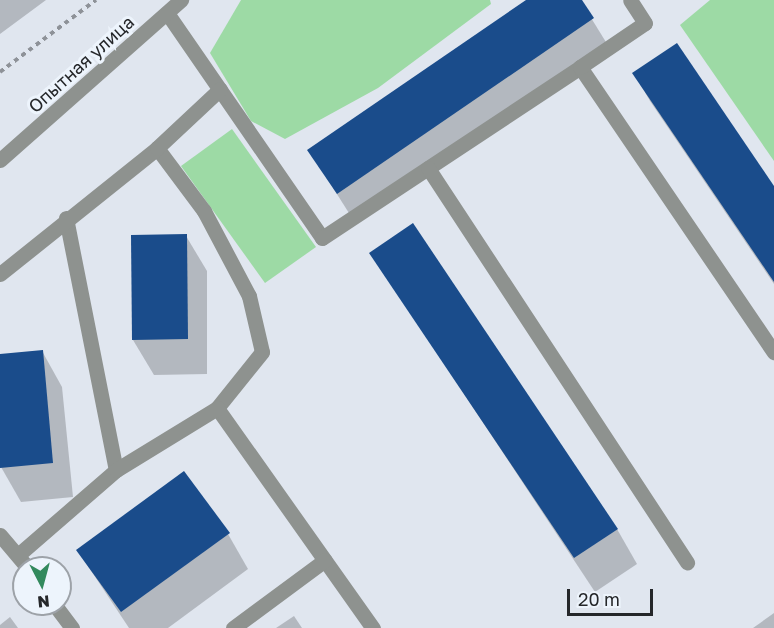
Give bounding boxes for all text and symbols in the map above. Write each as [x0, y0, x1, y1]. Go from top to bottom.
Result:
street label: Опытная улица [24, 11, 138, 117]
north arrow [12, 556, 72, 616]
scale bar [570, 577, 656, 615]
text: 20 m [578, 588, 620, 610]
text: N [37, 591, 51, 612]

